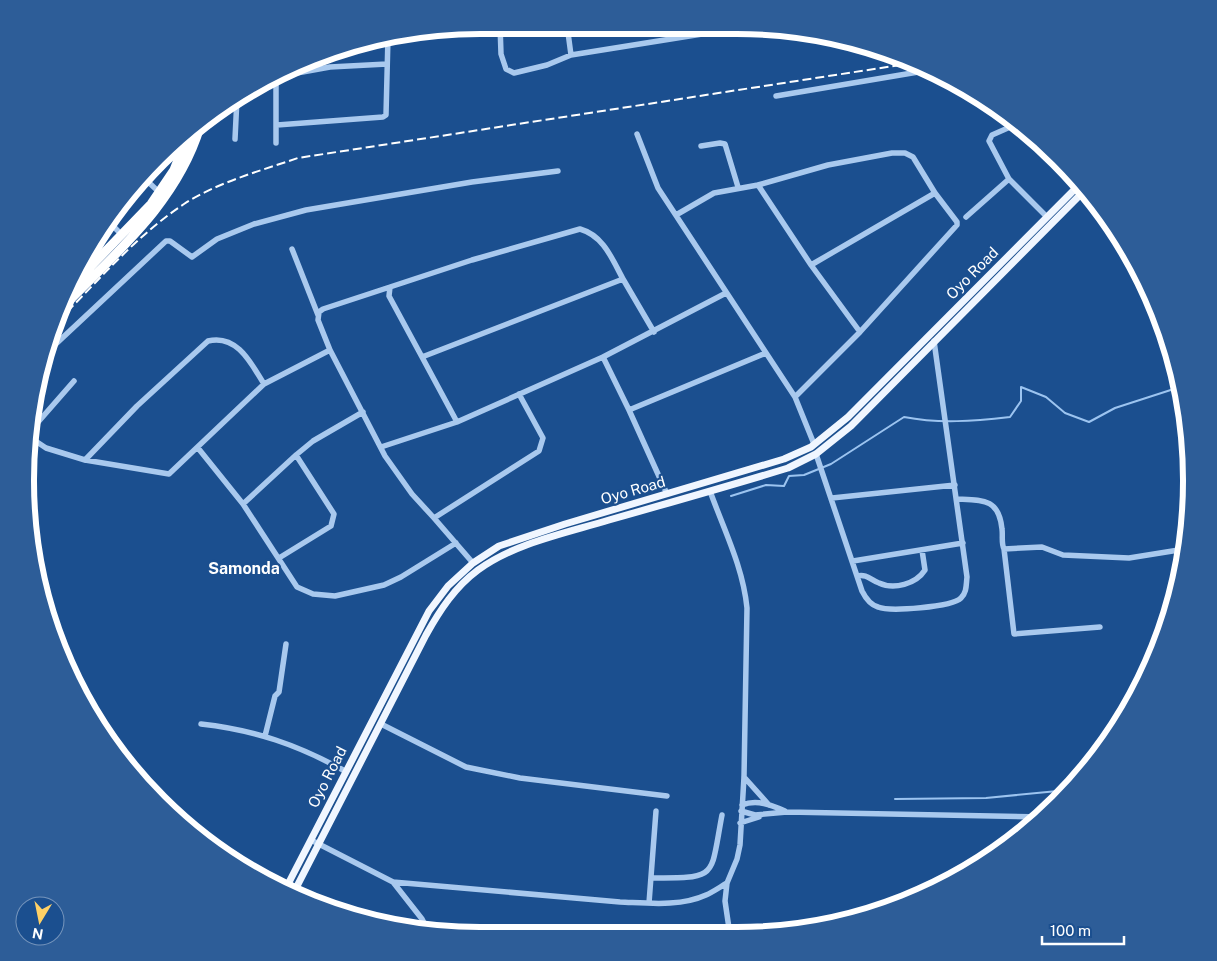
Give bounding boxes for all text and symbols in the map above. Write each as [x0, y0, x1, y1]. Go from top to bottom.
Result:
street label: Oyo Road [943, 244, 1001, 302]
street label: Oyo Road [599, 473, 667, 507]
district label: Samonda [208, 559, 280, 578]
street label: Oyo Road [304, 744, 350, 810]
north arrow [15, 896, 65, 946]
scale bar [1042, 914, 1124, 946]
text: 100 m [1050, 922, 1091, 939]
text: N [31, 925, 45, 943]

